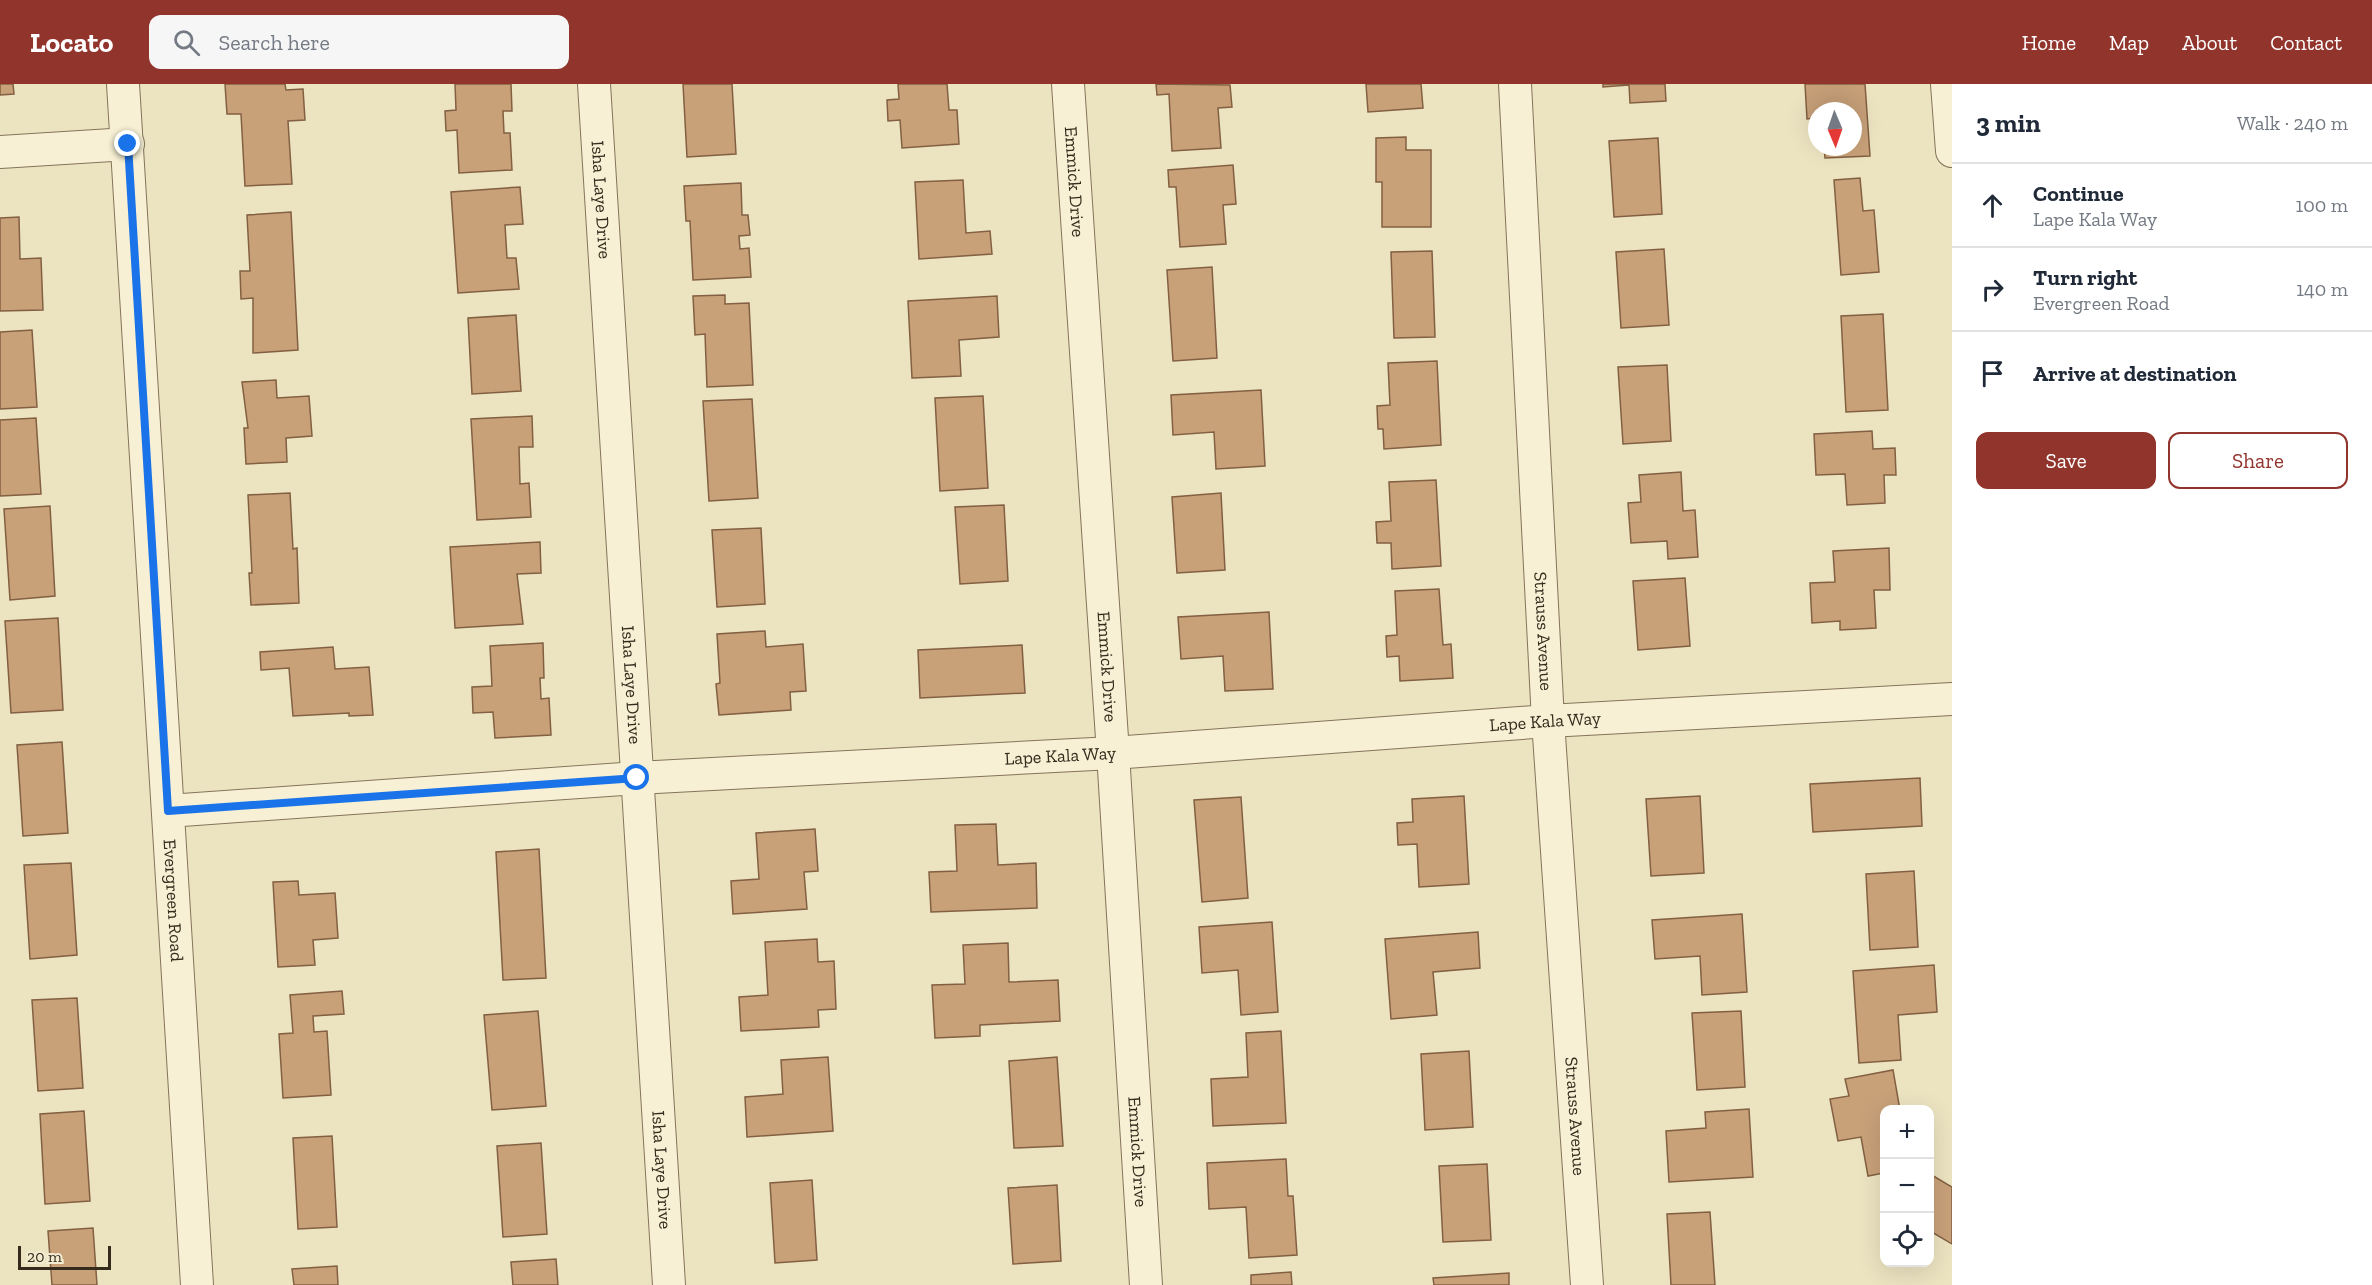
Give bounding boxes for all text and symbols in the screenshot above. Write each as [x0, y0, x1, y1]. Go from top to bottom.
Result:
search box [149, 15, 569, 69]
text: Locato [30, 26, 113, 59]
icon: search [170, 26, 203, 59]
text: Search here [218, 29, 330, 56]
text: Home [2022, 30, 2076, 55]
text: Map [2109, 30, 2149, 55]
text: About [2182, 30, 2237, 55]
text: Contact [2270, 30, 2342, 55]
north arrow [1808, 102, 1862, 156]
text: 3 min [1976, 107, 2041, 139]
text: Walk · 240 m [2237, 111, 2348, 135]
street label: Emmick Drive [1060, 126, 1089, 238]
route end [114, 130, 140, 156]
street label: Isha Laye Drive [587, 140, 616, 260]
text: Continue [2033, 180, 2124, 207]
icon: ahead [1976, 189, 2009, 222]
text: 100 m [2295, 193, 2348, 217]
text: Lape Kala Way [2033, 207, 2157, 231]
text: Turn right [2033, 264, 2137, 291]
icon: right [1976, 273, 2009, 306]
text: 140 m [2296, 277, 2348, 301]
text: Evergreen Road [2033, 291, 2170, 315]
icon: arrive [1976, 357, 2009, 390]
text: Arrive at destination [2033, 360, 2236, 387]
button: Save [1976, 432, 2156, 489]
button: Share [2168, 432, 2348, 489]
street label: Strauss Avenue [1529, 571, 1557, 691]
street label: Emmick Drive [1092, 611, 1122, 723]
street label: Isha Laye Drive [617, 625, 646, 745]
street label: Lape Kala Way [1488, 707, 1602, 736]
street label: Lape Kala Way [1004, 742, 1117, 770]
route start [623, 764, 649, 790]
street label: Evergreen Road [159, 838, 188, 963]
street label: Strauss Avenue [1560, 1056, 1590, 1176]
street label: Emmick Drive [1123, 1096, 1152, 1208]
map controls [1880, 1105, 1934, 1267]
button: + [1880, 1105, 1934, 1159]
street label: Isha Laye Drive [647, 1110, 676, 1230]
button: − [1880, 1159, 1934, 1213]
button: locate [1880, 1213, 1934, 1267]
scale bar [18, 1243, 111, 1270]
text: 20 m [27, 1247, 62, 1266]

